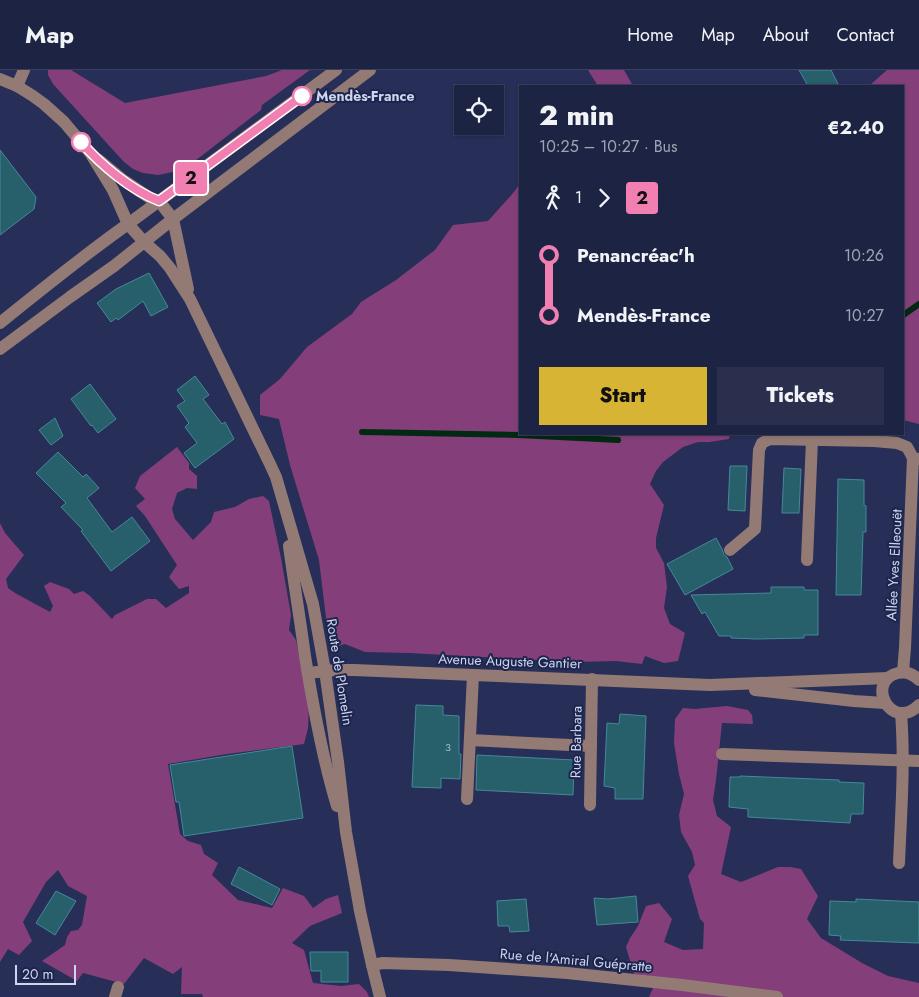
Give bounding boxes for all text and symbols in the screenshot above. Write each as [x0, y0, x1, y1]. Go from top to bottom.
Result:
text: Map [25, 17, 74, 52]
text: Home [627, 22, 673, 48]
text: Map [701, 22, 735, 48]
text: About [763, 22, 808, 48]
text: Contact [836, 22, 894, 48]
map controls [454, 85, 504, 135]
button: locate [454, 85, 504, 135]
marker: Mendès-France [292, 86, 312, 106]
place label: Mendès-France [316, 86, 414, 106]
text: 2 min [539, 95, 614, 136]
text: €2.40 [827, 114, 884, 141]
unlabelled marker [71, 132, 91, 152]
text: 10:25 – 10:27 · Bus [539, 135, 677, 158]
line badge: 2 [175, 162, 207, 194]
text: 2 [185, 165, 197, 191]
icon: walk [539, 184, 567, 212]
icon: forward [590, 184, 618, 212]
text: 2 [636, 185, 648, 211]
text: 1 [575, 186, 582, 209]
text: Penancréac'h [577, 242, 695, 269]
text: 10:26 [844, 244, 884, 267]
text: Mendès-France [577, 302, 711, 329]
text: 10:27 [845, 304, 884, 327]
button: Start [539, 367, 707, 425]
button: Tickets [717, 367, 884, 425]
street label: Allée Yves Elleouët [881, 508, 907, 621]
street label: Route de Plomelin [322, 617, 358, 727]
street label: Avenue Auguste Gantier [438, 648, 582, 674]
street label: Rue Barbara [565, 706, 587, 778]
house number: 3 [445, 739, 451, 755]
street label: Rue de l'Amiral Guépratte [499, 943, 653, 977]
scale bar [15, 962, 76, 985]
text: 20 m [22, 964, 54, 984]

